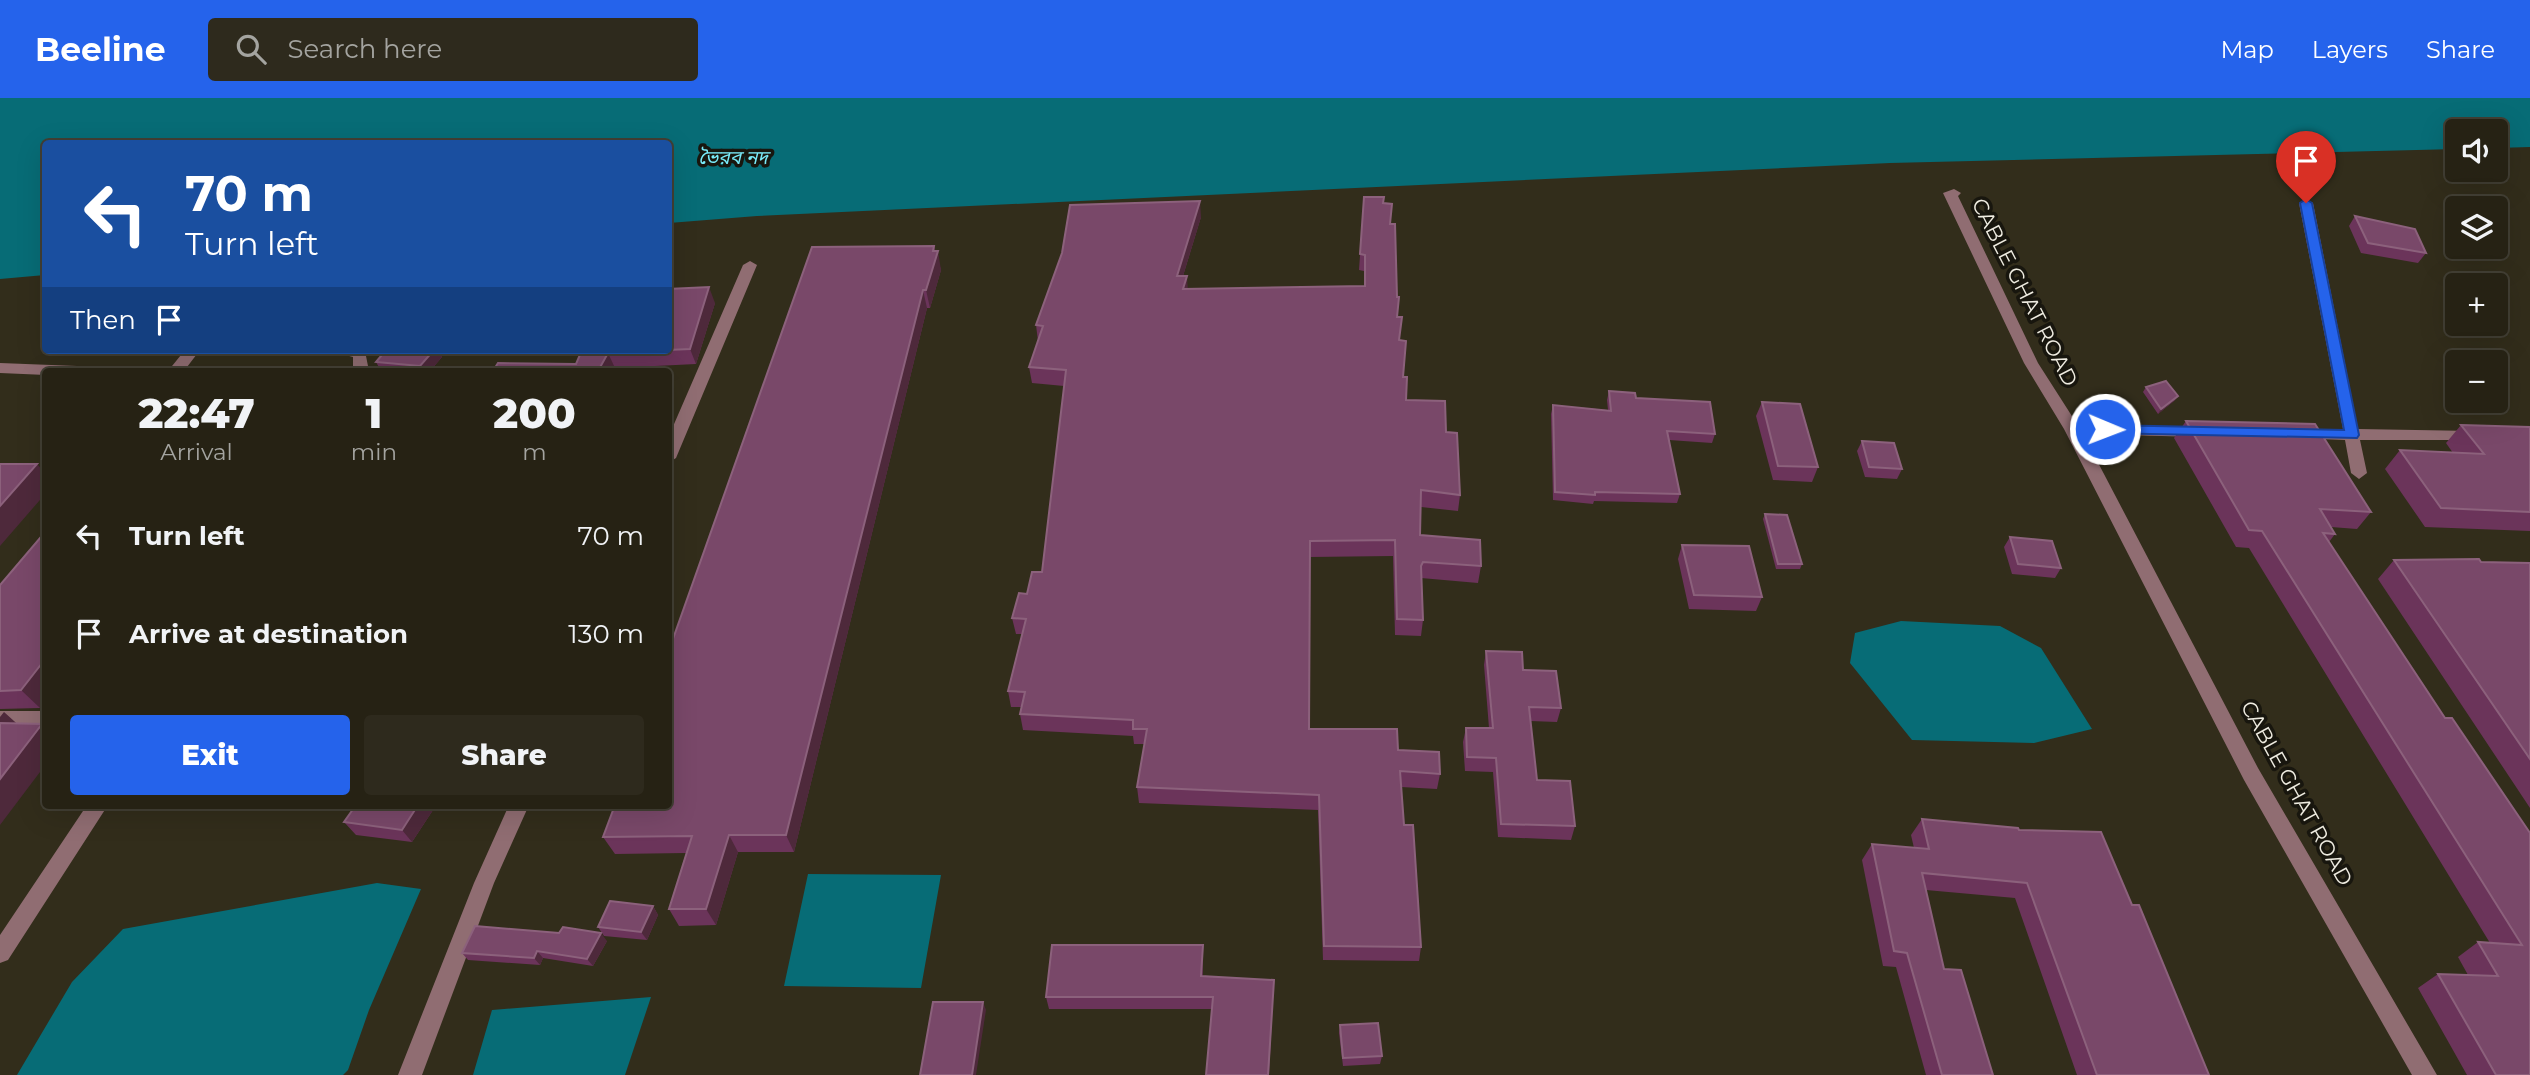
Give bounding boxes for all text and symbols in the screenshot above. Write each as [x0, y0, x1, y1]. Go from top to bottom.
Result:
search box [208, 18, 698, 81]
text: Beeline [35, 29, 166, 69]
icon: search [232, 30, 270, 68]
text: Search here [288, 33, 442, 65]
text: Map [2220, 35, 2274, 64]
text: Layers [2312, 35, 2388, 64]
text: Share [2426, 35, 2495, 64]
map controls [2445, 119, 2508, 413]
button: sound [2445, 119, 2508, 182]
pin [2276, 131, 2336, 203]
icon: arrive [2287, 142, 2325, 180]
water label: ভৈরব নদ [698, 146, 771, 169]
text: 70 m [185, 164, 313, 223]
icon: left [70, 168, 161, 259]
street label: CABLE GHAT ROAD [1967, 194, 2083, 390]
button: layers [2445, 196, 2508, 259]
text: Turn left [185, 224, 319, 263]
button: + [2445, 273, 2508, 336]
icon: arrive [150, 301, 188, 339]
text: Then [70, 304, 136, 336]
button: − [2445, 350, 2508, 413]
text: 22:47 [138, 387, 255, 439]
text: 1 [365, 387, 382, 439]
text: 200 [493, 387, 576, 439]
position arrow [2068, 392, 2142, 466]
text: Arrival [160, 438, 233, 466]
text: min [351, 438, 397, 466]
text: m [522, 438, 547, 466]
icon: left [70, 517, 108, 555]
text: Turn left [129, 520, 245, 552]
text: 70 m [578, 520, 644, 552]
icon: arrive [70, 615, 108, 653]
text: Arrive at destination [129, 618, 408, 650]
text: 130 m [568, 618, 644, 650]
street label: CABLE GHAT ROAD [2236, 696, 2358, 890]
button: Exit [70, 715, 350, 795]
button: Share [364, 715, 644, 795]

